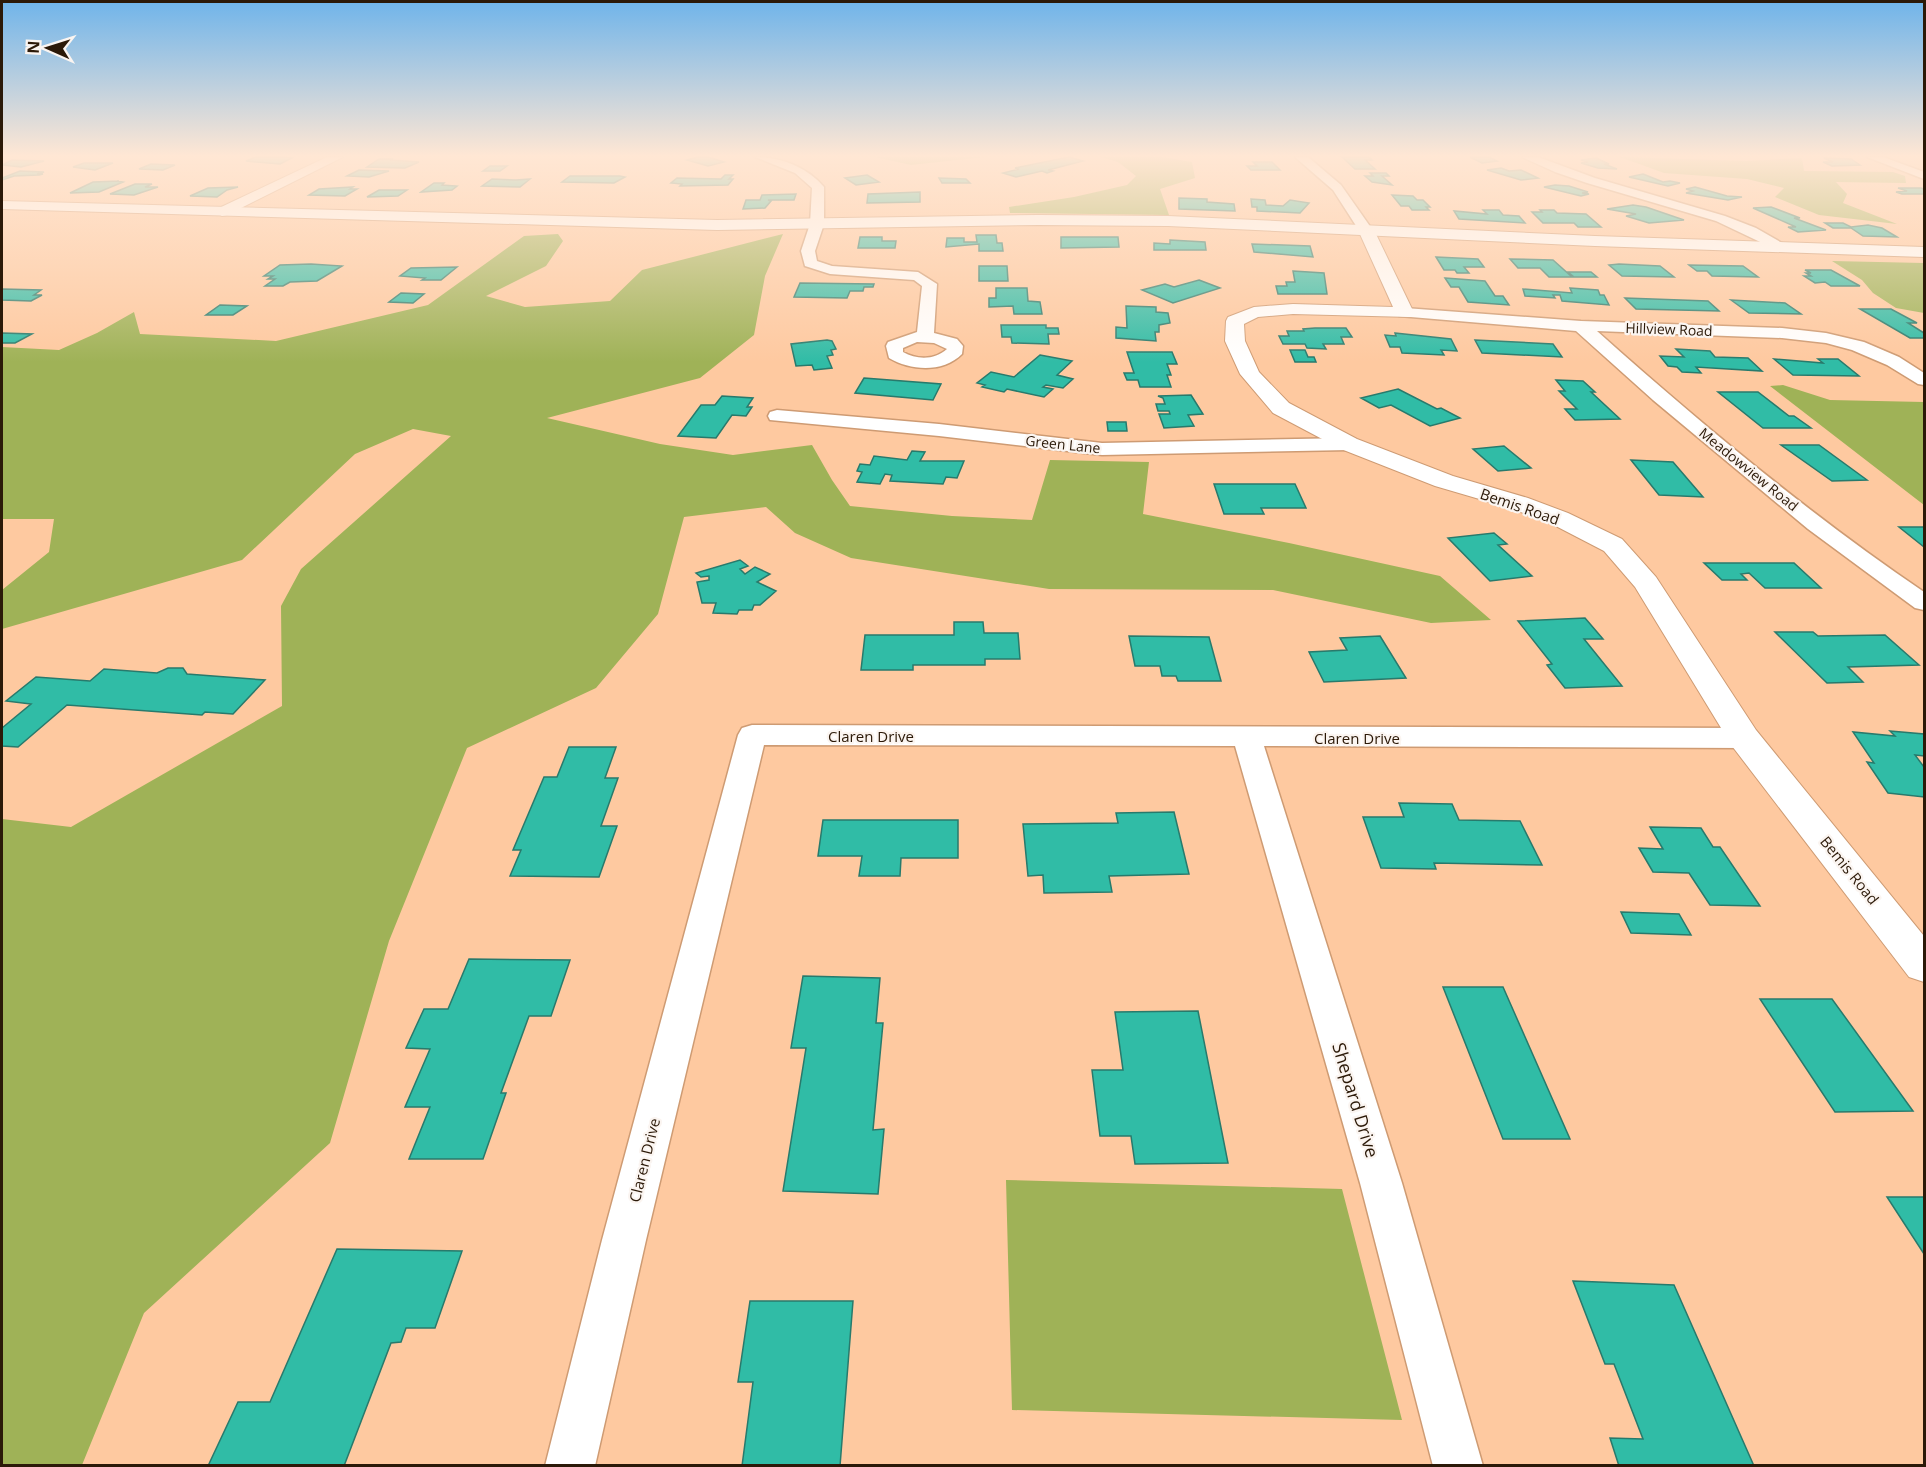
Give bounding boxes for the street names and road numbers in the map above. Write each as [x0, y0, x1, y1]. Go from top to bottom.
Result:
street label: Hillview Road [1625, 318, 1713, 340]
street label: Meadowview Road [1695, 423, 1803, 515]
street label: Green Lane [1025, 431, 1102, 457]
street label: Bemis Road [1478, 483, 1562, 529]
street label: Claren Drive [828, 726, 914, 746]
street label: Claren Drive [1314, 728, 1400, 748]
street label: Bemis Road [1816, 832, 1884, 908]
street label: Shepard Drive [1327, 1040, 1385, 1160]
street label: Claren Drive [624, 1116, 664, 1204]

